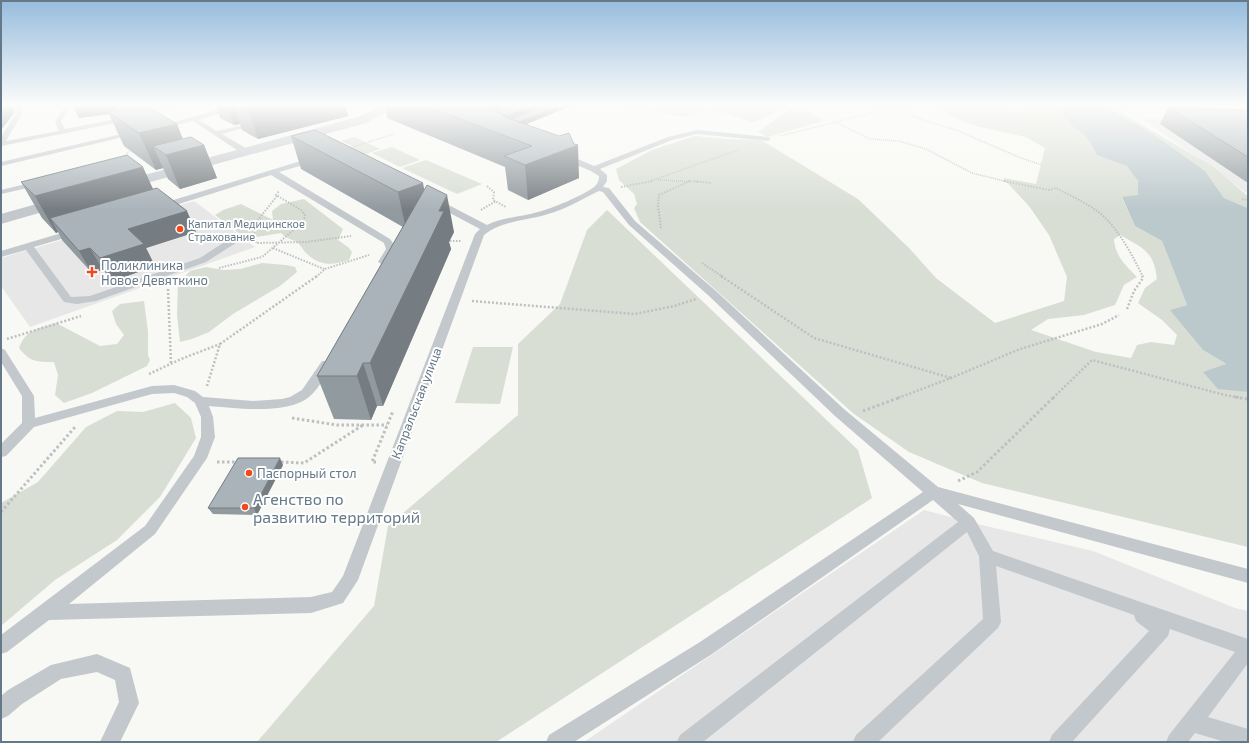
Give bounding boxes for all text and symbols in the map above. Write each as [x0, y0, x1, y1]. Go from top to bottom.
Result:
place label: Капитал Медицинское Страхование [188, 217, 305, 243]
marker: Капитал Медицинское Страхование [175, 224, 185, 234]
place label: Поликлиника Новое Девяткино [101, 257, 208, 288]
marker: Поликлиника Новое Девяткино [86, 266, 98, 278]
street label: Капральская улица [387, 345, 445, 461]
place label: Паспорный стол [257, 465, 357, 481]
marker: Паспорный стол [244, 468, 254, 478]
place label: Агенство по развитию территорий [253, 489, 420, 526]
marker: Агенство по развитию территорий [240, 502, 250, 512]

